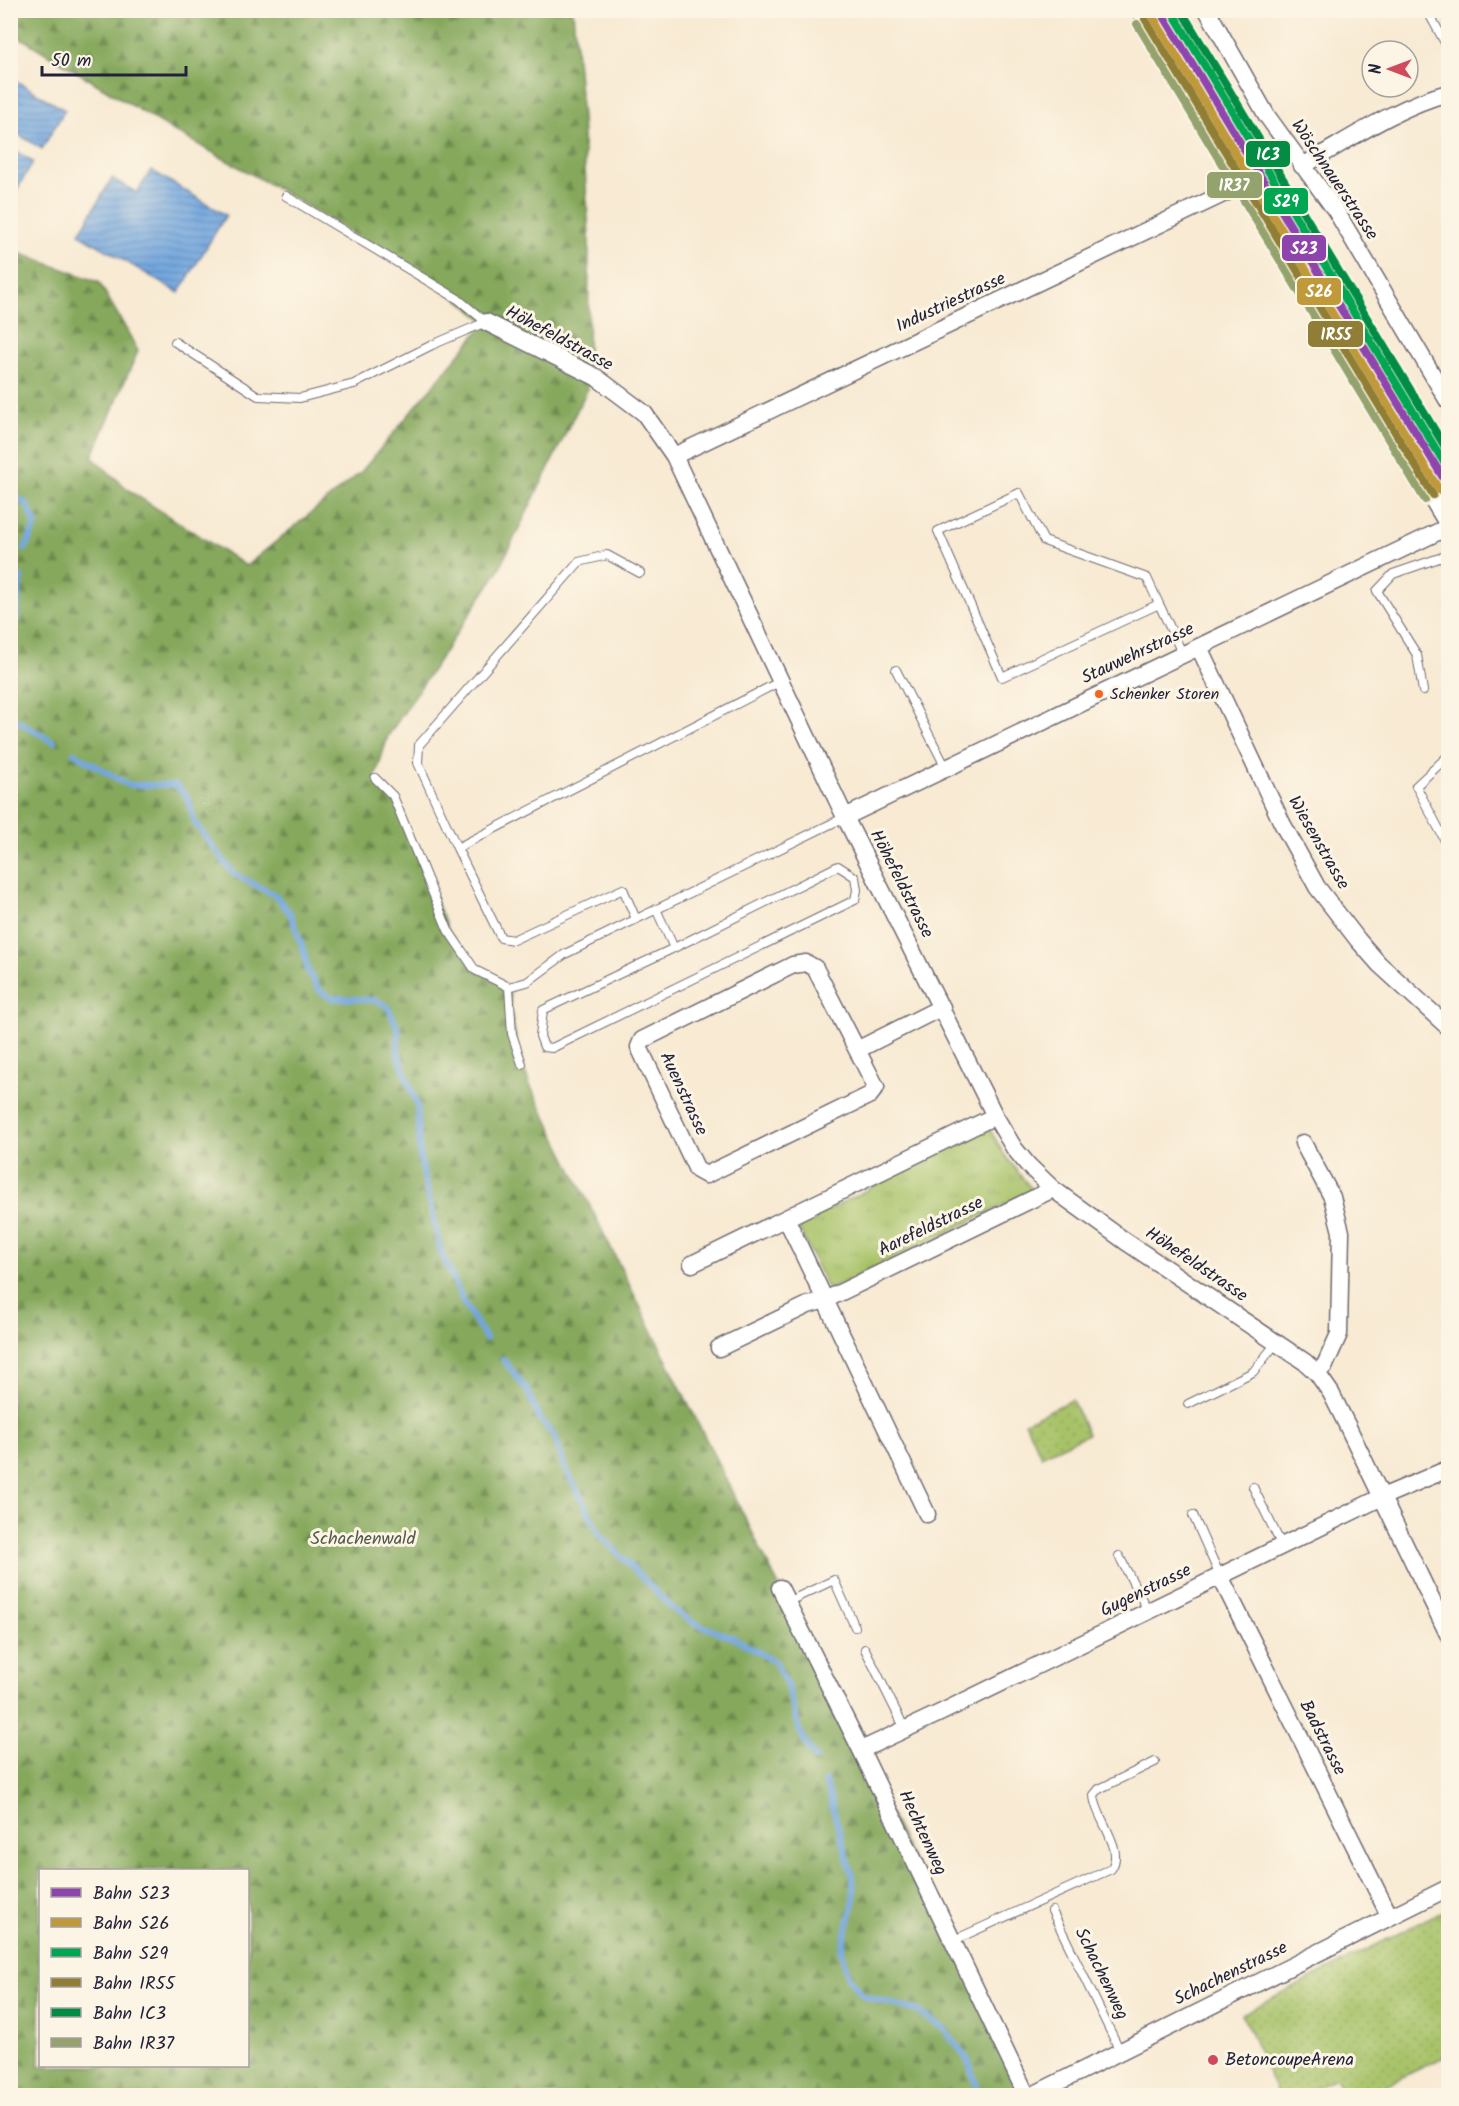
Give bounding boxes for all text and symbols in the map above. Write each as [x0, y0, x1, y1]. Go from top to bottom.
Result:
scale bar [42, 39, 186, 77]
north arrow [1360, 39, 1420, 99]
text: 50 m [51, 47, 91, 76]
text: N [1364, 64, 1389, 74]
street label: Wöschnauerstrasse [1283, 114, 1385, 246]
line badge: IC3 [1245, 140, 1291, 168]
text: IC3 [1256, 143, 1280, 168]
line badge: IR37 [1206, 171, 1263, 199]
text: IR37 [1219, 174, 1250, 199]
line badge: S29 [1263, 187, 1309, 215]
text: S29 [1273, 190, 1299, 215]
line badge: S23 [1281, 234, 1327, 262]
text: S23 [1291, 237, 1318, 262]
street label: Industriestrasse [891, 265, 1011, 341]
line badge: S26 [1296, 277, 1342, 306]
text: S26 [1306, 280, 1333, 305]
street label: Höhefeldstrasse [500, 298, 618, 380]
line badge: IR55 [1307, 320, 1364, 348]
text: IR55 [1321, 323, 1353, 348]
street label: Stauwehrstrasse [1077, 615, 1199, 693]
place label: Schenker Storen [1110, 682, 1219, 707]
marker: Schenker Storen [1093, 688, 1105, 700]
street label: Wiesenstrasse [1279, 791, 1357, 895]
street label: Höhefeldstrasse [861, 825, 941, 943]
street label: Auenstrasse [651, 1047, 715, 1141]
street label: Aarefeldstrasse [873, 1189, 989, 1265]
street label: Höhefeldstrasse [1139, 1220, 1253, 1310]
park label: Schachenwald [311, 1525, 416, 1554]
street label: Gugenstrasse [1095, 1556, 1197, 1626]
street label: Badstrasse [1291, 1695, 1353, 1781]
street label: Hechtenweg [890, 1786, 954, 1880]
legend [39, 1869, 249, 2067]
text: Bahn S23 [93, 1880, 170, 1909]
text: Bahn S26 [93, 1910, 169, 1939]
street label: Schachenweg [1066, 1923, 1136, 2025]
street label: Schachenstrasse [1169, 1934, 1293, 2014]
text: Bahn S29 [93, 1940, 168, 1969]
text: Bahn IR55 [93, 1970, 176, 1999]
text: Bahn IC3 [93, 2000, 166, 2029]
text: Bahn IR37 [93, 2030, 175, 2059]
place label: BetoncoupeArena [1225, 2046, 1354, 2075]
marker: BetoncoupeArena [1206, 2053, 1220, 2067]

